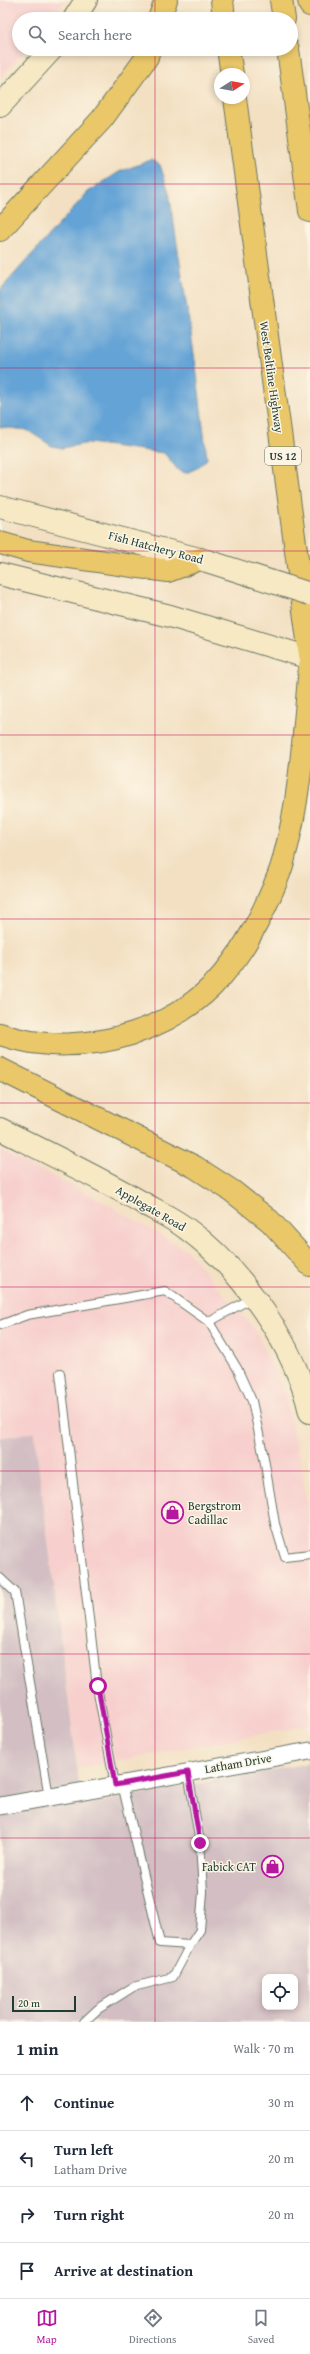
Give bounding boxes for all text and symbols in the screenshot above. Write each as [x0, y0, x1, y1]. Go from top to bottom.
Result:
search box [12, 12, 298, 56]
icon: search [26, 23, 48, 45]
text: Search here [58, 24, 132, 45]
north arrow [214, 68, 250, 104]
street label: West Beltline Highway [256, 320, 288, 434]
road number: US 12 [265, 447, 301, 465]
street label: Fish Hatchery Road [107, 526, 206, 568]
street label: Applegate Road [113, 1181, 190, 1235]
place label: Bergstrom Cadillac [188, 1497, 241, 1528]
shop icon: Bergstrom Cadillac [160, 1499, 186, 1525]
route start [89, 1677, 107, 1695]
street label: Latham Drive [203, 1749, 273, 1777]
route end [191, 1834, 209, 1852]
shop icon: Fabick CAT [259, 1853, 285, 1879]
place label: Fabick CAT [202, 1858, 256, 1875]
map controls [262, 1974, 298, 2010]
button: locate [262, 1974, 298, 2010]
scale bar [12, 1994, 76, 2013]
text: 20 m [18, 1995, 40, 2011]
text: 1 min [16, 2036, 58, 2061]
text: Walk · 70 m [233, 2039, 294, 2058]
icon: ahead [16, 2092, 38, 2114]
text: Continue [54, 2092, 115, 2113]
text: 30 m [268, 2093, 294, 2112]
text: Turn left [54, 2139, 113, 2160]
icon: left [16, 2148, 38, 2170]
text: 20 m [268, 2149, 294, 2168]
text: Latham Drive [54, 2160, 127, 2179]
icon: right [16, 2204, 38, 2226]
text: Turn right [54, 2204, 125, 2225]
text: 20 m [268, 2205, 294, 2224]
icon: arrive [16, 2260, 38, 2282]
text: Arrive at destination [54, 2260, 193, 2281]
tab: Map [36, 2307, 58, 2347]
tab: Directions [129, 2307, 176, 2347]
tab: Saved [248, 2307, 274, 2347]

